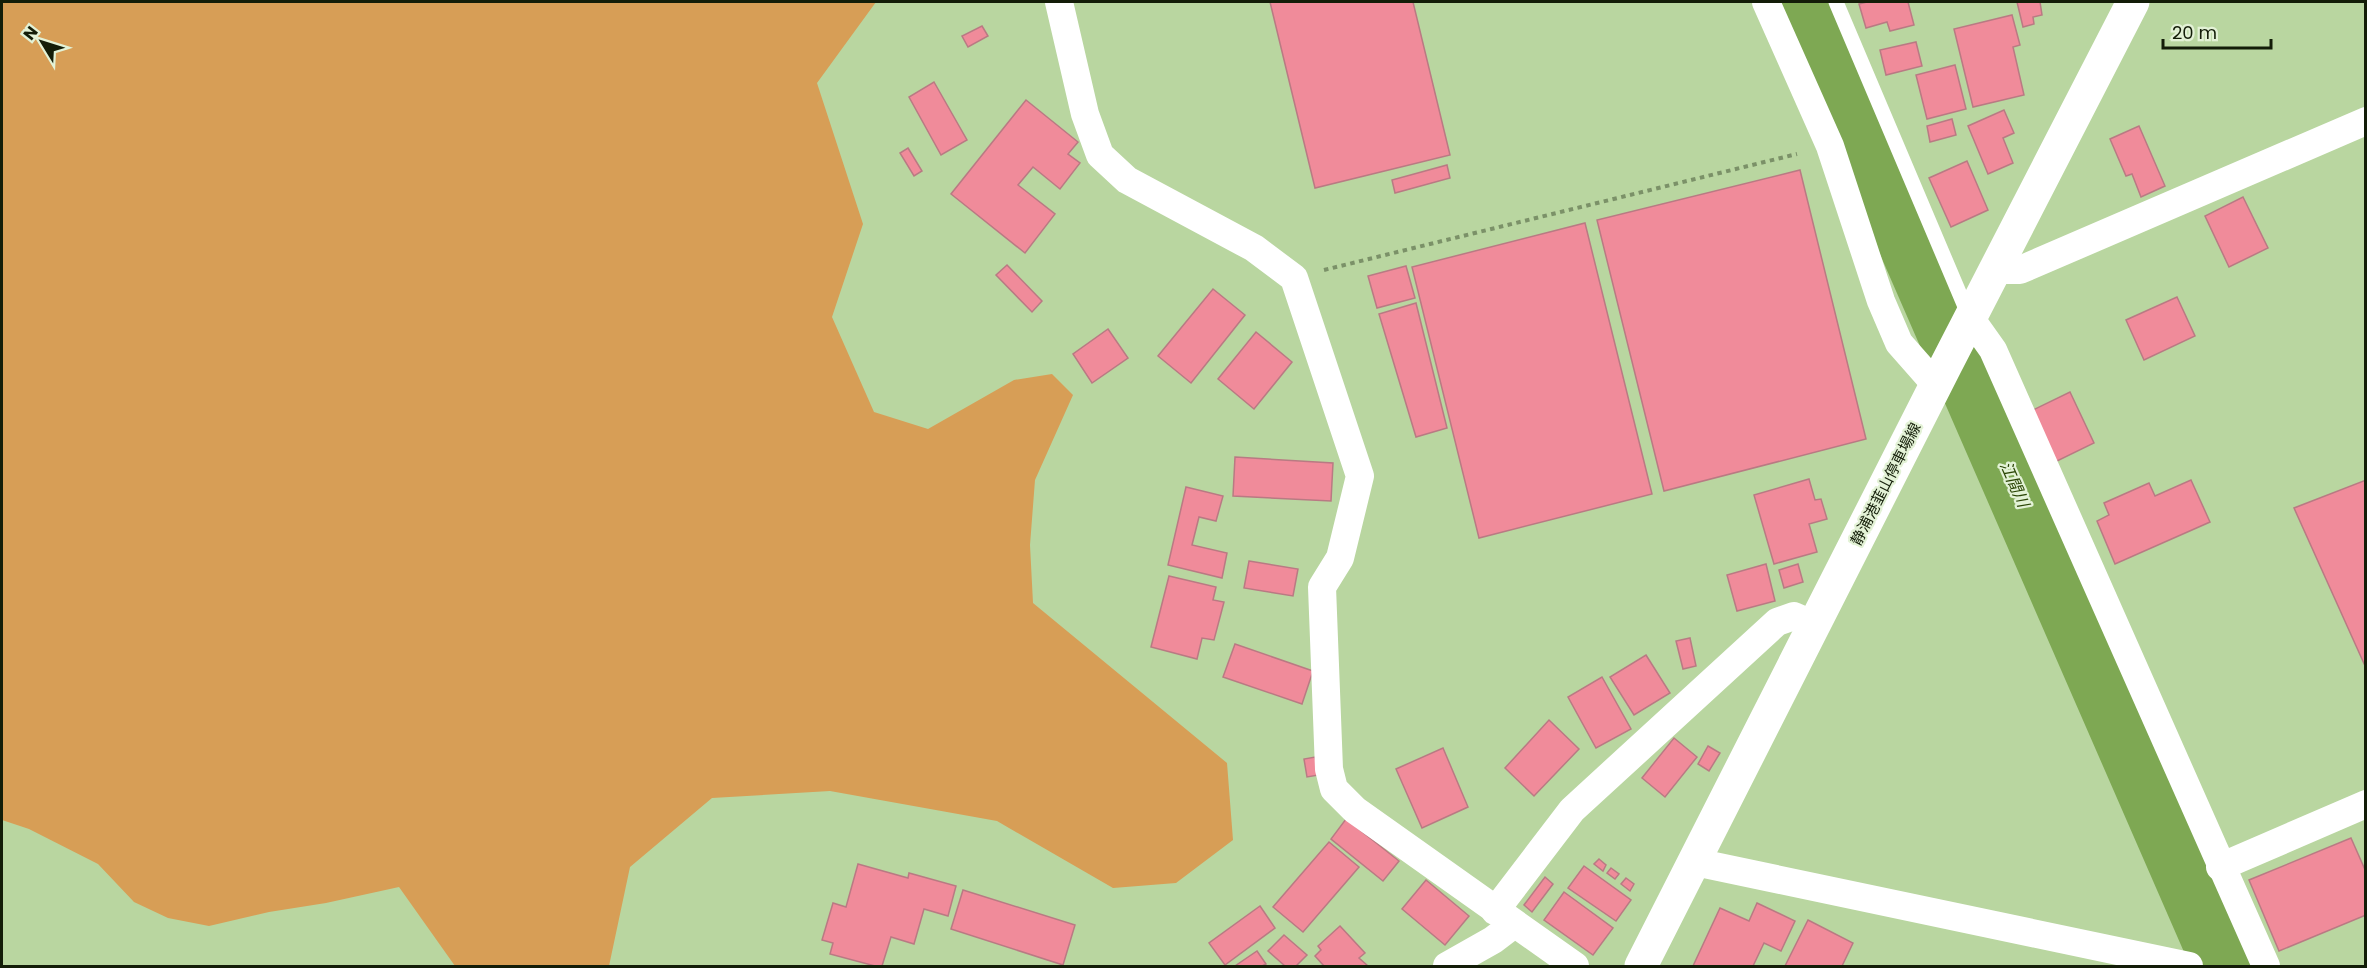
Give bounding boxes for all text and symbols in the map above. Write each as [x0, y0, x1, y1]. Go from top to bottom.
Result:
north arrow [12, 12, 72, 72]
scale bar [2163, 12, 2271, 50]
text: 20 m [2172, 20, 2217, 45]
text: N [18, 21, 43, 45]
street label: 静浦港韮山停車場線 [1846, 419, 1926, 549]
water label: 江間川 [1994, 458, 2036, 513]

